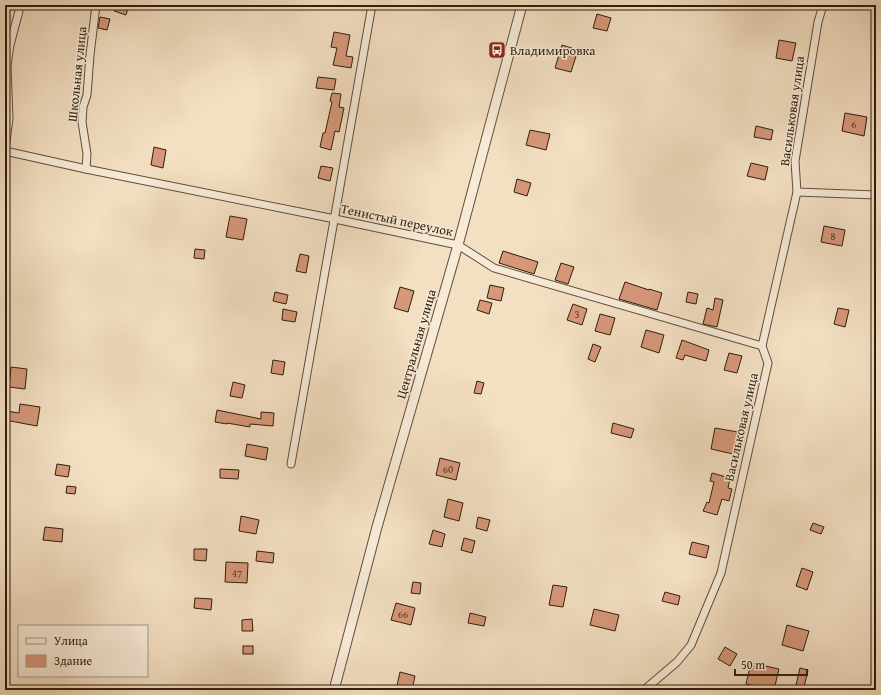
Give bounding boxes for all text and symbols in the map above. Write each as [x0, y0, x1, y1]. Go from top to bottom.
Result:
street label: Школьная улица [63, 25, 92, 123]
bus stop icon: Владимировка [487, 40, 507, 60]
place label: Владимировка [510, 41, 596, 60]
street label: Васильковая улица [775, 54, 809, 167]
house number: 6 [851, 116, 857, 132]
street label: Тенистый переулок [339, 199, 455, 241]
house number: 8 [830, 228, 836, 244]
street label: Центральная улица [391, 286, 441, 401]
house number: 3 [574, 306, 580, 322]
street label: Васильковая улица [719, 370, 763, 483]
house number: 60 [443, 461, 453, 477]
house number: 47 [232, 565, 242, 581]
house number: 66 [398, 606, 408, 622]
legend [18, 625, 148, 677]
text: Улица [54, 632, 88, 649]
scale bar [735, 651, 807, 677]
text: Здание [54, 652, 93, 669]
text: 50 m [741, 656, 765, 673]

